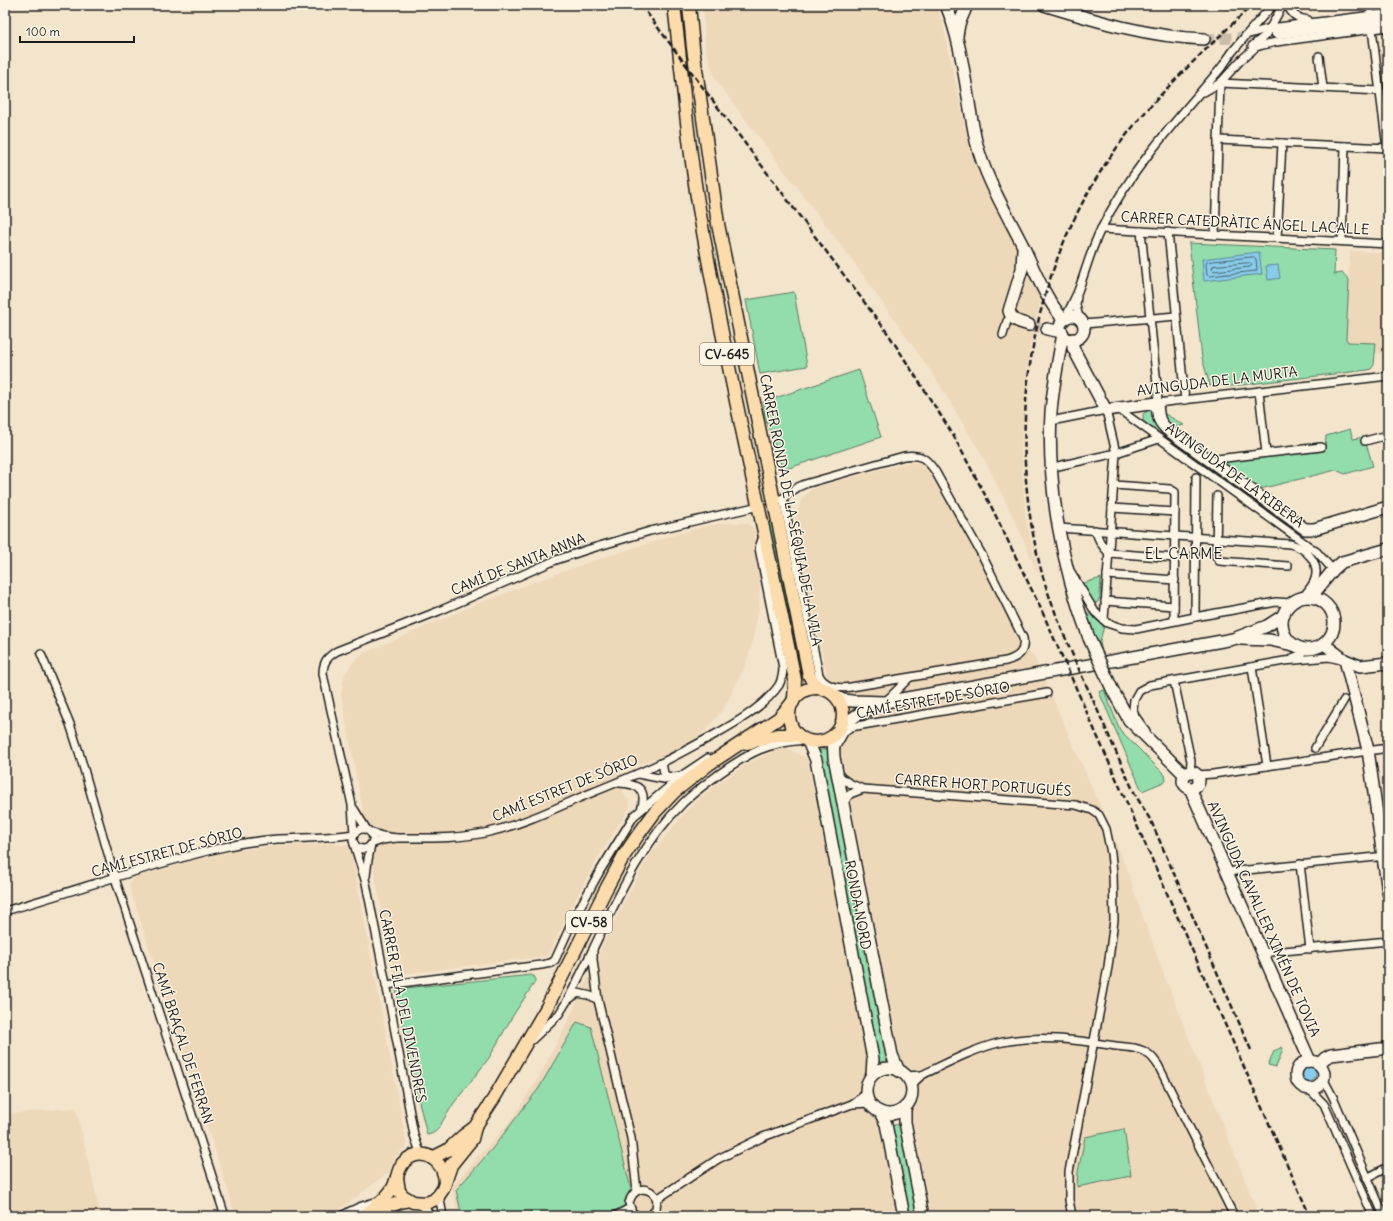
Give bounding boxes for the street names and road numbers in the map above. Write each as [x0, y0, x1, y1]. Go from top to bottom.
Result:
street label: CARRER CATEDRÀTIC ÁNGEL LACALLE [1120, 208, 1370, 238]
road number: CV-645 [700, 343, 754, 365]
street label: AVINGUDA DE LA MURTA [1136, 362, 1298, 400]
street label: CARRER RONDA DE LA SÉQUIA DE LA VILA [756, 372, 826, 648]
street label: AVINGUDA DE LA RIBERA [1162, 419, 1308, 531]
street label: CAMÍ DE SANTA ANNA [448, 529, 588, 599]
street label: CAMÍ ESTRET DE SÓRIO [855, 678, 1011, 722]
street label: CAMÍ ESTRET DE SÓRIO [489, 750, 641, 826]
street label: CARRER HORT PORTUGUÉS [894, 770, 1072, 800]
street label: AVINGUDA CAVALLER XIMÉN DE TOVIA [1204, 798, 1324, 1040]
street label: CAMÍ ESTRET DE SÓRIO [89, 823, 245, 881]
street label: RONDA NORD [840, 859, 876, 951]
street label: CARRER FILA DEL DIVENDRES [375, 908, 431, 1104]
road number: CV-58 [566, 911, 612, 933]
street label: CAMÍ BRAÇAL DE FERRAN [148, 960, 218, 1126]

